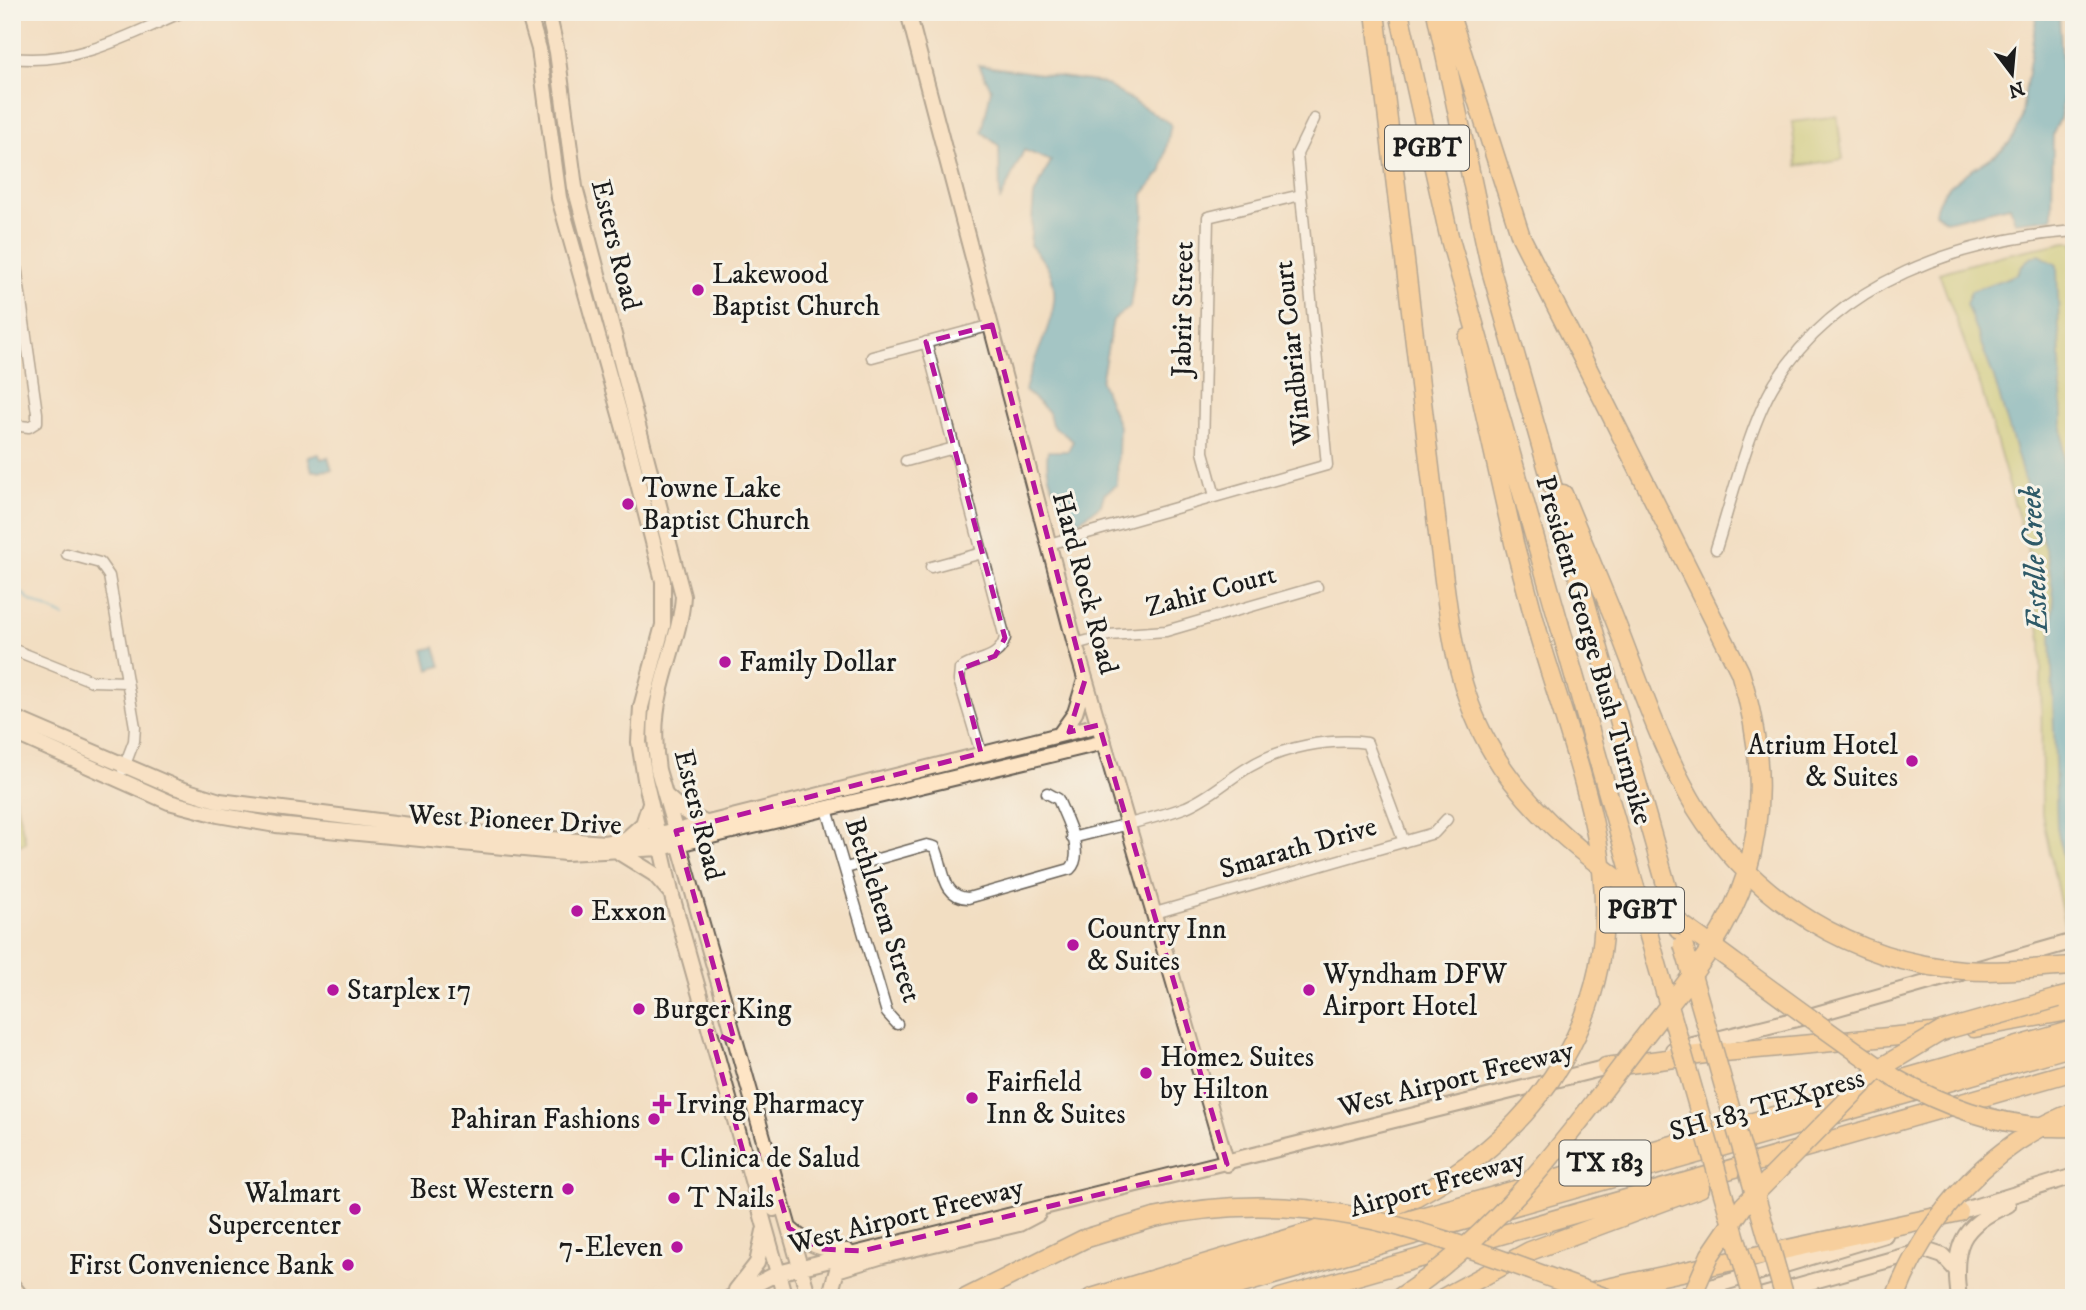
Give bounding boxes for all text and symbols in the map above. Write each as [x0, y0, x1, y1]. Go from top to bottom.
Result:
north arrow [1978, 38, 2048, 108]
text: N [2005, 76, 2027, 102]
road number: PGBT [1385, 125, 1469, 170]
street label: Esters Road [583, 176, 649, 314]
street label: Jabrir Street [1164, 241, 1202, 380]
place label: Lakewood Baptist Church [712, 257, 880, 324]
street label: Windbriar Court [1266, 259, 1320, 448]
marker: Lakewood Baptist Church [690, 282, 706, 298]
place label: Towne Lake Baptist Church [642, 471, 810, 538]
street label: President George Bush Turnpike [1527, 471, 1661, 829]
water label: Estelle Creek [2013, 485, 2057, 635]
street label: Hard Rock Road [1044, 488, 1126, 678]
marker: Towne Lake Baptist Church [620, 496, 636, 512]
street label: Zahir Court [1142, 557, 1280, 625]
place label: Family Dollar [739, 645, 897, 680]
marker: Family Dollar [717, 654, 733, 670]
place label: Atrium Hotel & Suites [1747, 728, 1899, 795]
street label: Esters Road [666, 746, 732, 884]
marker: Atrium Hotel & Suites [1904, 753, 1920, 769]
street label: West Pioneer Drive [406, 797, 623, 843]
street label: Smarath Drive [1215, 809, 1381, 887]
street label: Bethlehem Street [837, 813, 929, 1007]
road number: PGBT [1600, 888, 1684, 932]
place label: Exxon [591, 894, 667, 929]
marker: Exxon [569, 903, 585, 919]
place label: Country Inn & Suites [1087, 912, 1227, 979]
marker: Country Inn & Suites [1065, 937, 1081, 953]
place label: Wyndham DFW Airport Hotel [1322, 957, 1507, 1024]
place label: Starplex 17 [347, 973, 472, 1008]
marker: Starplex 17 [325, 982, 341, 998]
marker: Wyndham DFW Airport Hotel [1301, 982, 1317, 998]
place label: Burger King [653, 992, 792, 1027]
marker: Burger King [631, 1001, 647, 1017]
street label: West Airport Freeway [1334, 1033, 1578, 1125]
place label: Home2 Suites by Hilton [1160, 1040, 1314, 1107]
street label: SH 183 TEXpress [1666, 1060, 1868, 1150]
place label: Fairfield Inn & Suites [986, 1065, 1126, 1132]
marker: Home2 Suites by Hilton [1138, 1065, 1154, 1081]
place label: Irving Pharmacy [676, 1087, 864, 1122]
marker: Fairfield Inn & Suites [964, 1090, 980, 1106]
marker: Irving Pharmacy [654, 1096, 670, 1112]
place label: Pahiran Fashions [450, 1102, 640, 1137]
marker: Pahiran Fashions [646, 1111, 662, 1127]
road number: TX 183 [1560, 1140, 1650, 1186]
place label: Clinica de Salud [680, 1141, 860, 1176]
street label: Airport Freeway [1345, 1142, 1529, 1226]
marker: Clinica de Salud [654, 1148, 674, 1168]
street label: West Airport Freeway [784, 1170, 1028, 1262]
place label: Best Western [410, 1172, 554, 1207]
place label: Walmart Supercenter [208, 1176, 342, 1243]
marker: Best Western [560, 1181, 576, 1197]
place label: T Nails [688, 1181, 774, 1216]
marker: T Nails [666, 1190, 682, 1206]
marker: Walmart Supercenter [347, 1201, 363, 1217]
place label: 7-Eleven [559, 1230, 663, 1265]
marker: 7-Eleven [669, 1239, 685, 1255]
place label: First Convenience Bank [69, 1248, 334, 1283]
marker: First Convenience Bank [340, 1257, 356, 1273]

